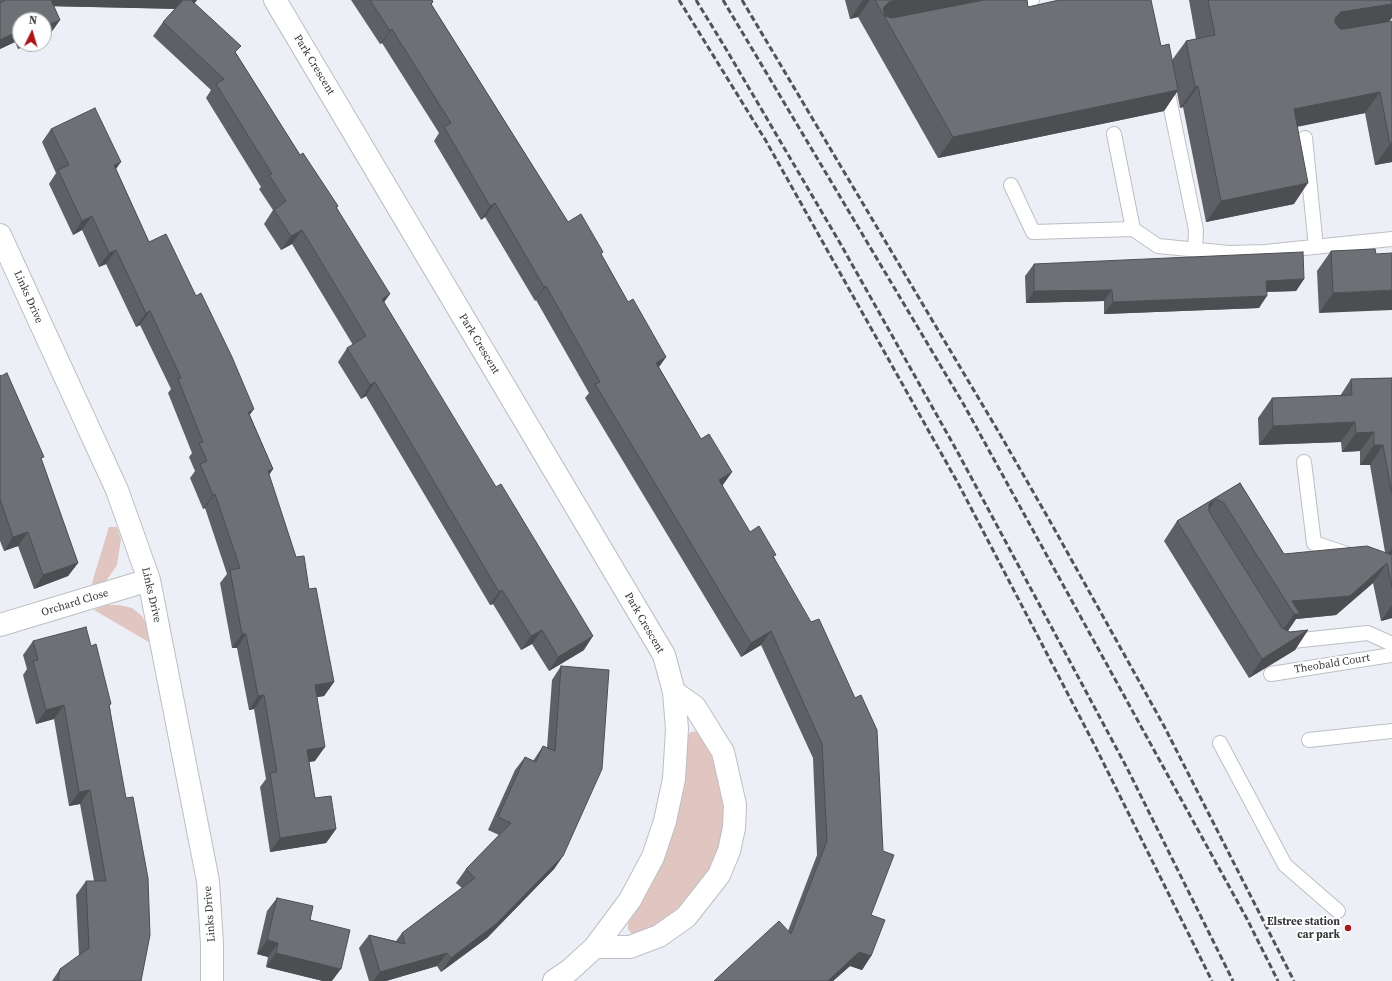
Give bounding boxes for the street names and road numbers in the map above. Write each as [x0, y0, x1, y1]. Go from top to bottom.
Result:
street label: Park Crescent [291, 32, 337, 98]
street label: Links Drive [11, 269, 45, 325]
street label: Park Crescent [456, 311, 502, 377]
street label: Links Drive [138, 566, 164, 624]
street label: Orchard Close [40, 586, 110, 620]
street label: Park Crescent [621, 590, 667, 656]
street label: Theobald Court [1293, 651, 1371, 677]
street label: Links Drive [201, 885, 219, 943]

